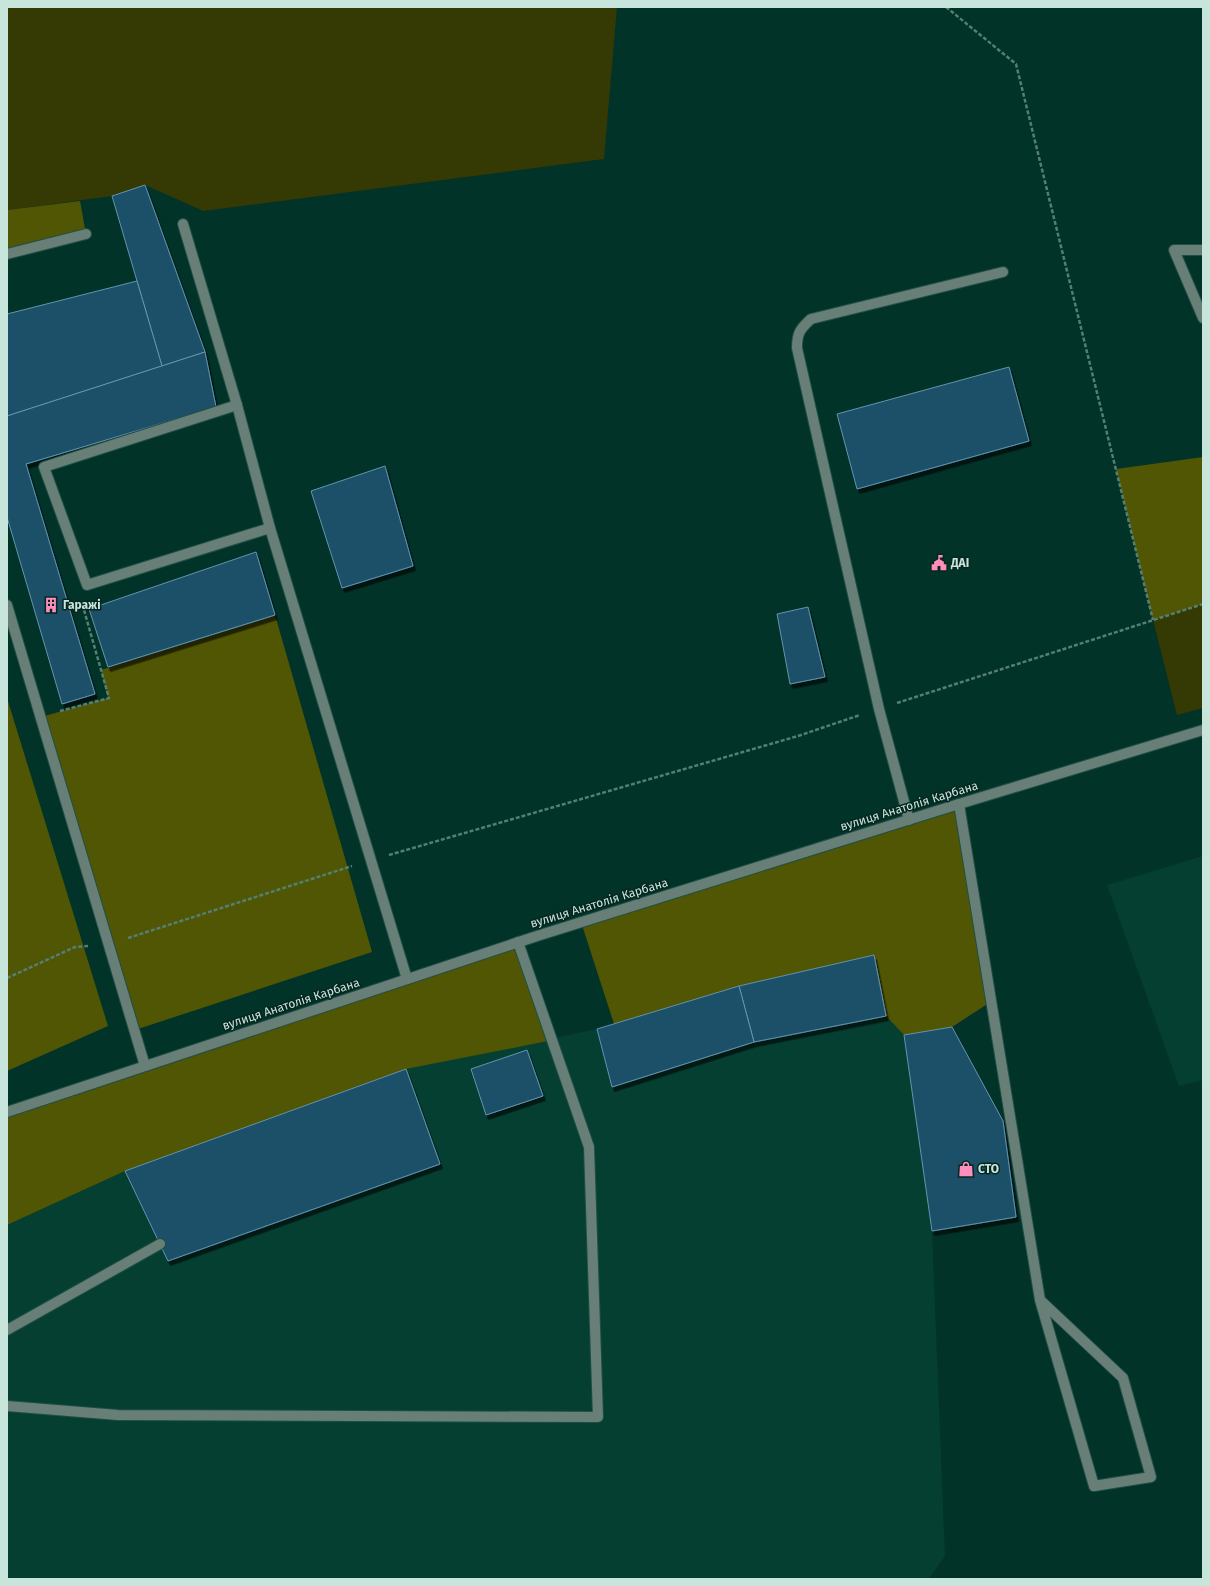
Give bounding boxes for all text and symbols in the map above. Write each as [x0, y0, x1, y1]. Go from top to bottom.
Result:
public building icon: ДАІ [930, 554, 948, 572]
place label: ДАІ [950, 556, 969, 570]
building icon: Гаражі [42, 596, 60, 614]
place label: Гаражі [63, 598, 101, 612]
street label: вулиця Анатолія Карбана [838, 778, 980, 834]
street label: вулиця Анатолія Карбана [528, 875, 670, 931]
street label: вулиця Анатолія Карбана [221, 975, 361, 1033]
shop icon: СТО [957, 1160, 975, 1178]
place label: СТО [978, 1162, 999, 1176]

